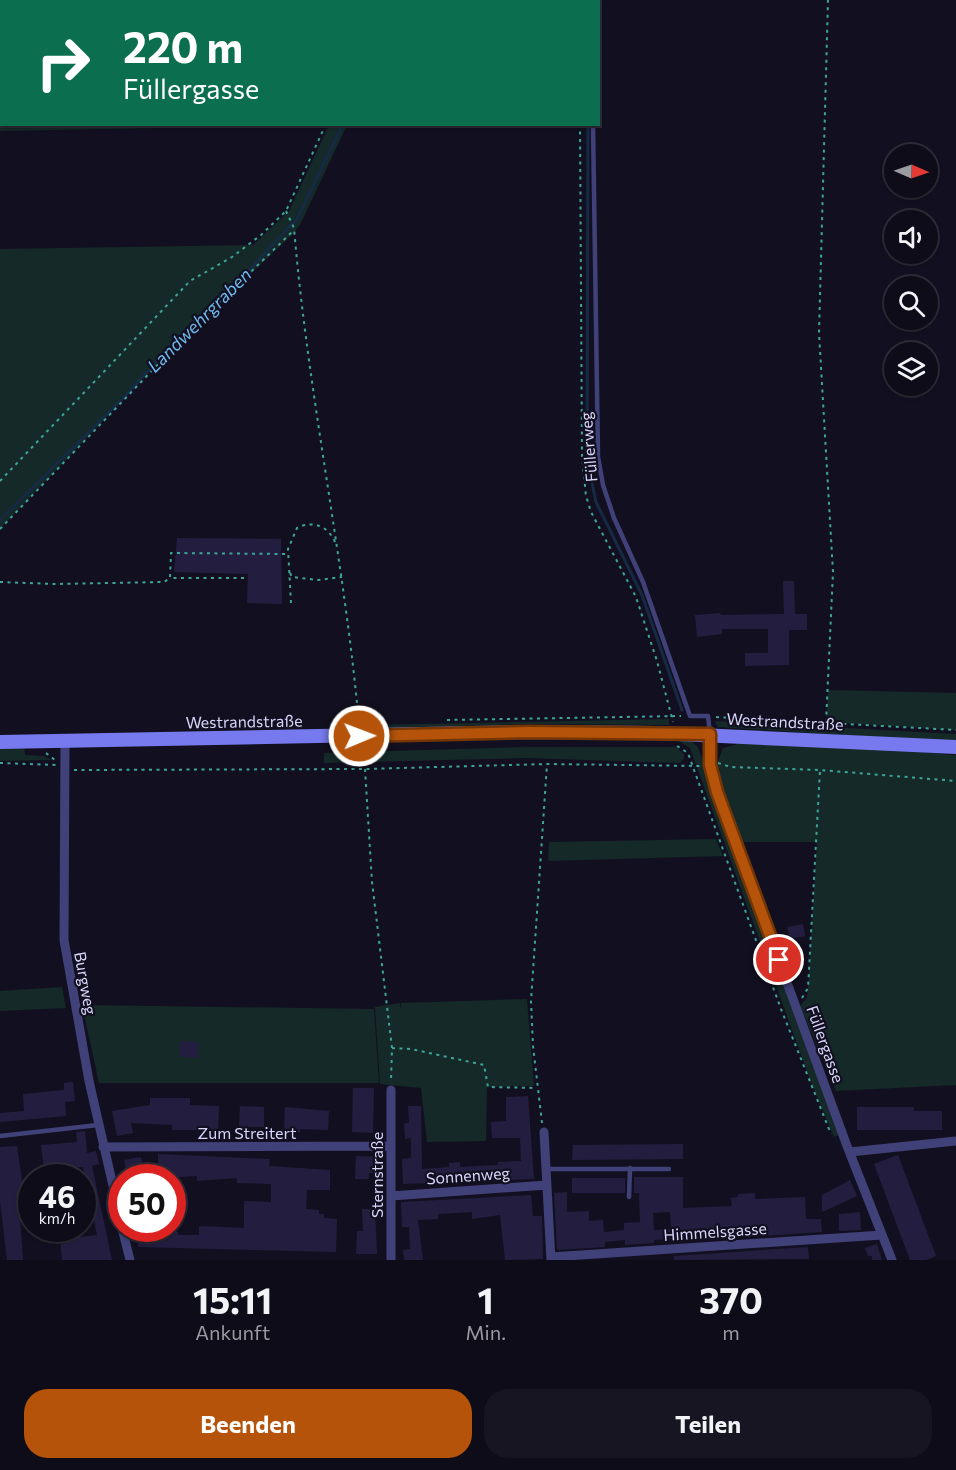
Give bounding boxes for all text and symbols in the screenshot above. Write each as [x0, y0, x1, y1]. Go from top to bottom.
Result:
text: 220 m [123, 20, 243, 72]
icon: right [24, 24, 102, 102]
text: Füllergasse [123, 72, 259, 105]
north arrow [884, 144, 938, 198]
map controls [884, 144, 938, 396]
button: sound [884, 210, 938, 264]
water label: Landwehrgraben [142, 263, 256, 377]
button: search [884, 276, 938, 330]
button: layers [884, 342, 938, 396]
street label: Füllerweg [575, 411, 601, 483]
position arrow [327, 704, 391, 768]
street label: Westrandstraße [726, 708, 844, 734]
street label: Westrandstraße [185, 710, 303, 732]
pin [753, 934, 804, 985]
icon: arrive [762, 943, 795, 976]
street label: Burgweg [71, 950, 101, 1016]
street label: Füllergasse [803, 1003, 849, 1085]
street label: Zum Streitert [198, 1123, 297, 1142]
street label: Sternstraße [367, 1132, 386, 1218]
street label: Sonnenweg [425, 1163, 511, 1187]
speed limit sign: 50 [108, 1164, 186, 1242]
text: 46 [39, 1177, 75, 1214]
text: km/h [39, 1209, 75, 1227]
street label: Himmelsgasse [663, 1218, 767, 1244]
text: 15:11 [193, 1277, 272, 1321]
text: 1 [477, 1277, 494, 1321]
text: 370 [699, 1277, 763, 1321]
text: Ankunft [195, 1320, 270, 1344]
text: Min. [465, 1320, 506, 1344]
text: m [722, 1320, 740, 1344]
button: Beenden [24, 1389, 472, 1458]
button: Teilen [484, 1389, 932, 1458]

